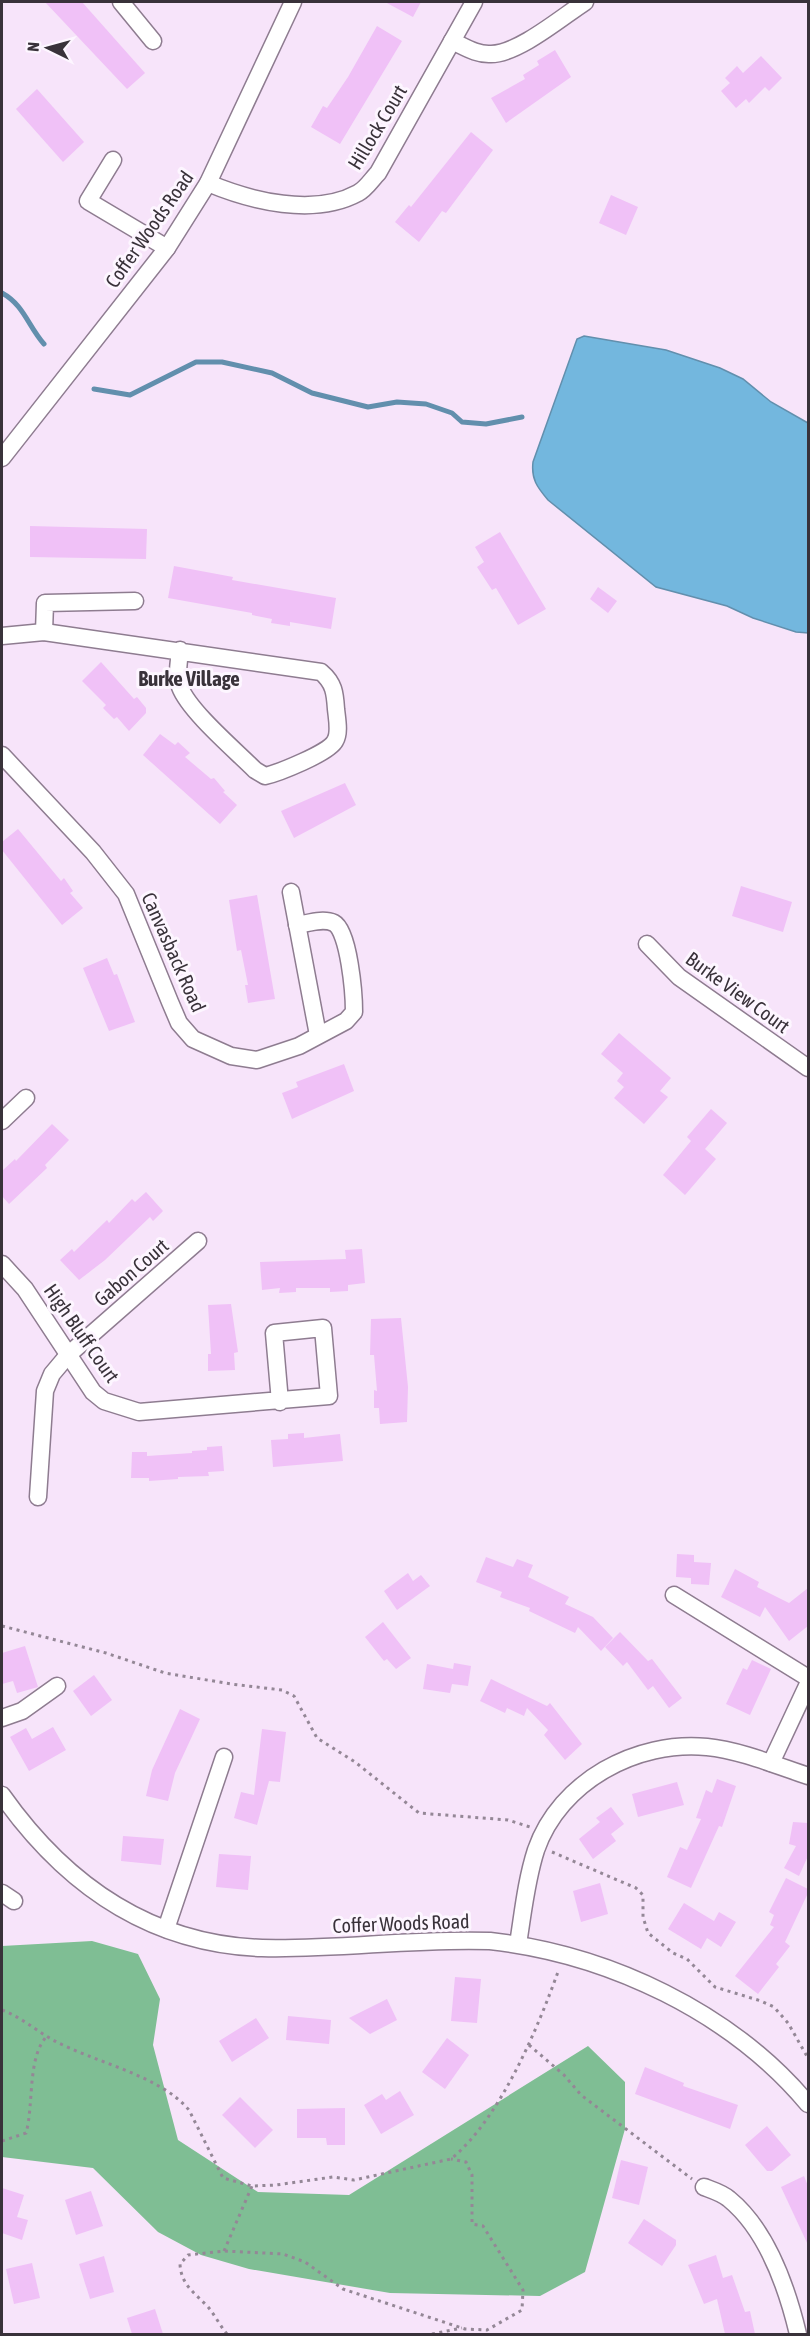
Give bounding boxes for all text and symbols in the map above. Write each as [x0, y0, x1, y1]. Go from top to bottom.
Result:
north arrow [18, 18, 78, 78]
text: N [24, 41, 42, 52]
street label: Hillock Court [343, 80, 411, 173]
street label: Coffer Woods Road [100, 166, 198, 292]
district label: Burke Village [138, 666, 240, 690]
street label: Canvasback Road [137, 889, 211, 1015]
street label: Burke View Court [682, 947, 795, 1038]
street label: Gabon Court [89, 1233, 173, 1310]
street label: High Bluff Court [40, 1279, 124, 1387]
street label: Coffer Woods Road [332, 1909, 470, 1937]

